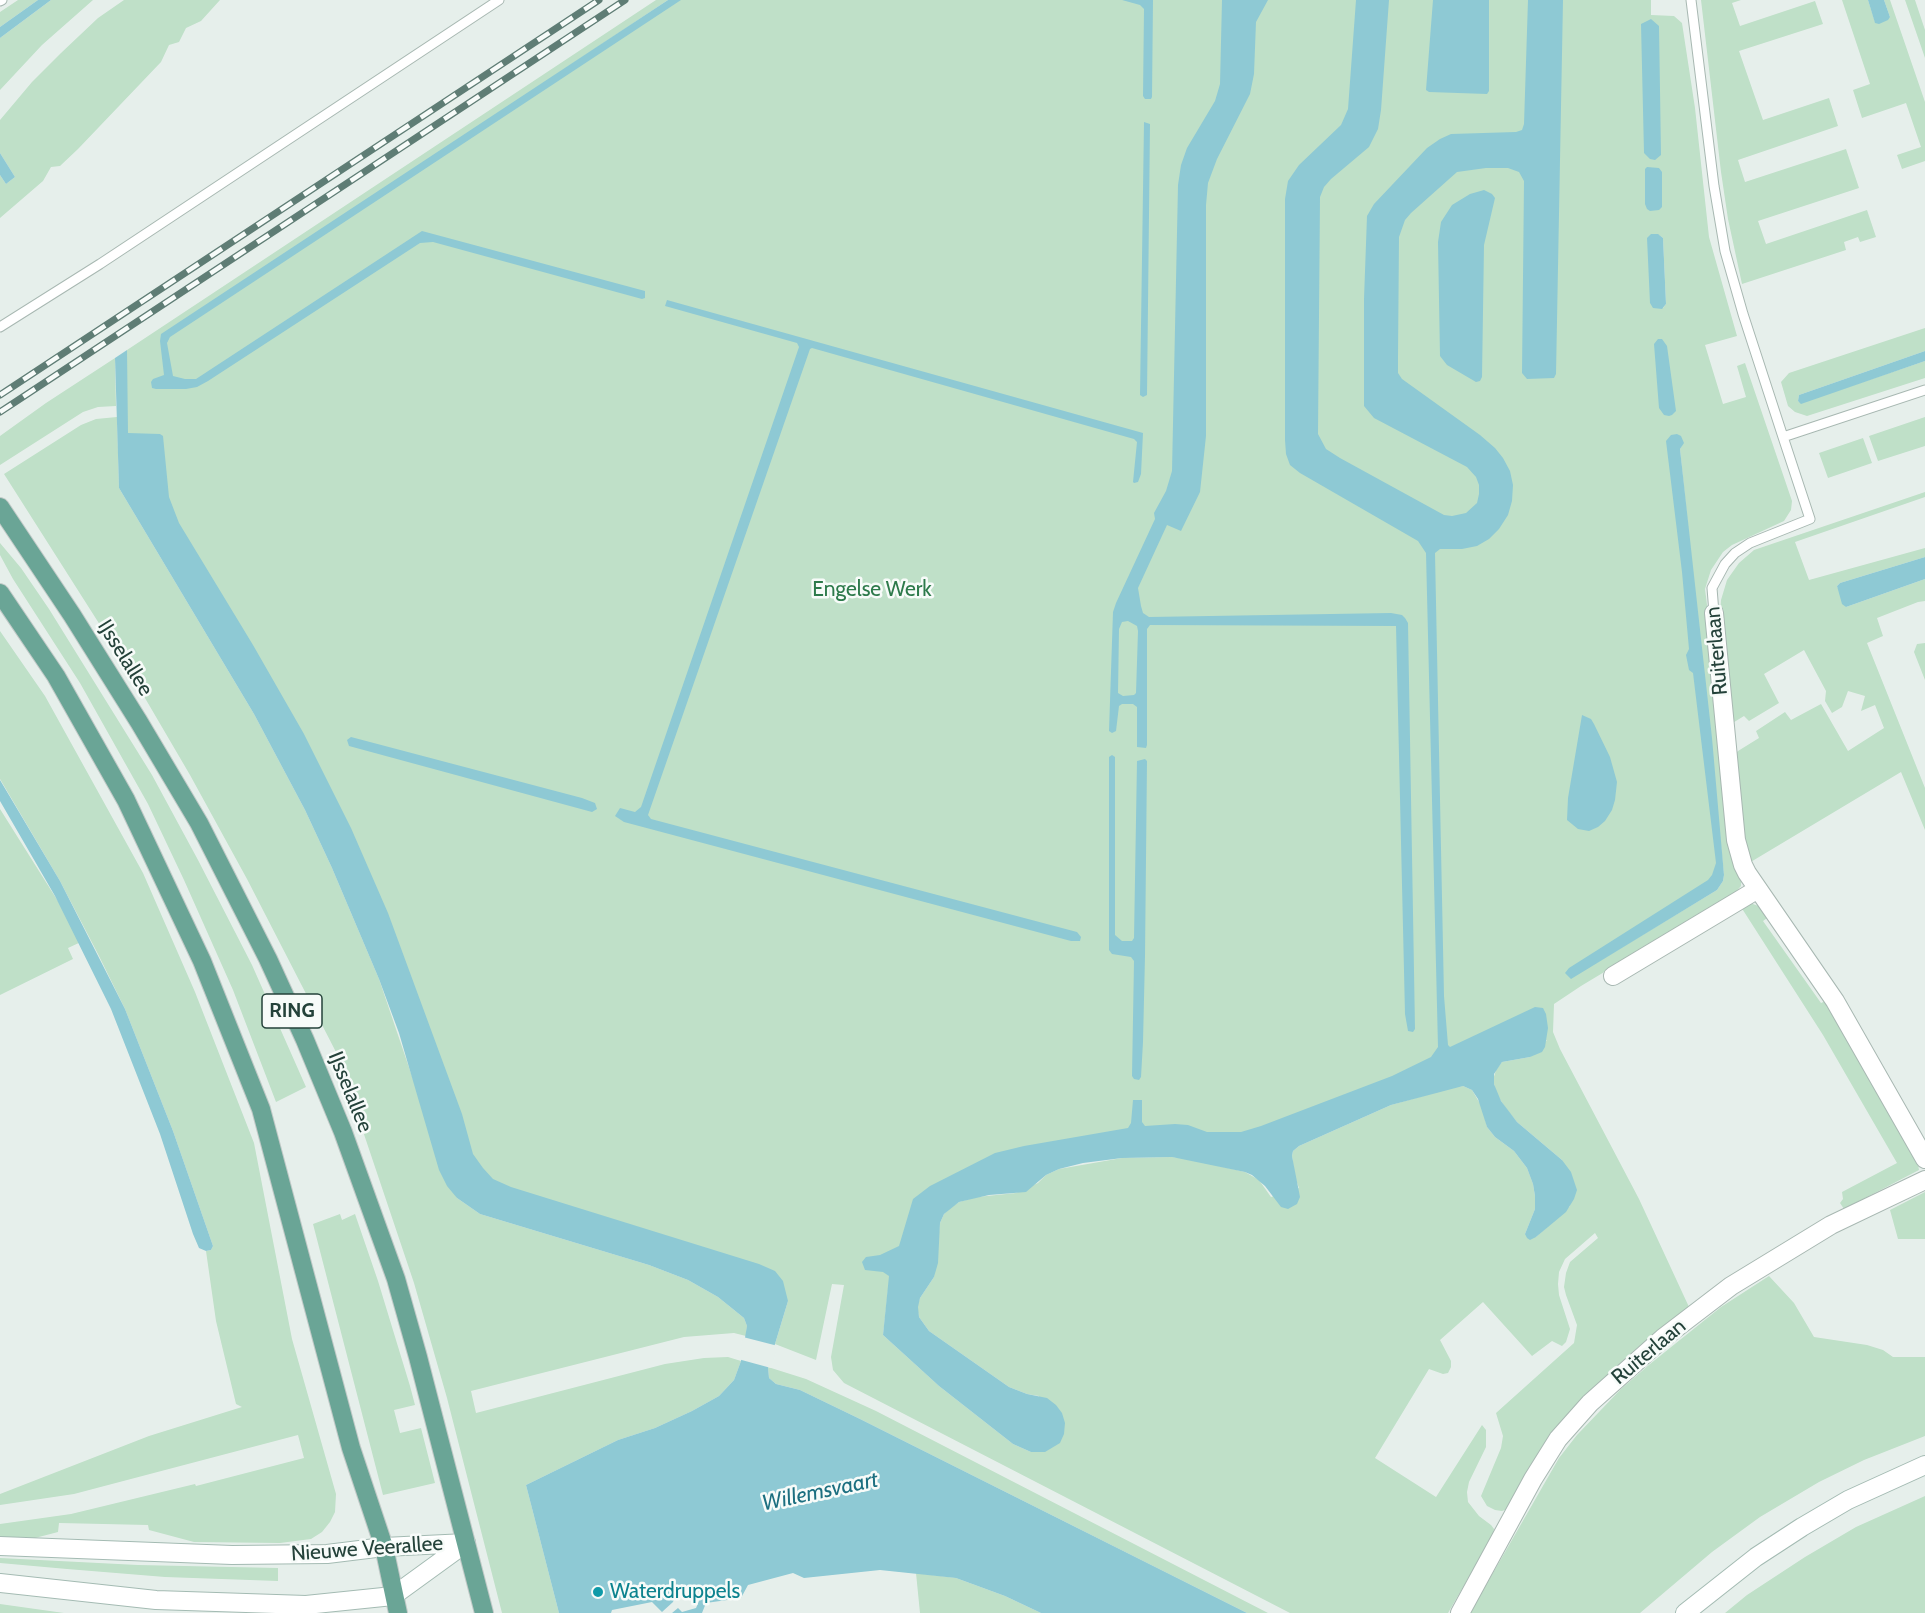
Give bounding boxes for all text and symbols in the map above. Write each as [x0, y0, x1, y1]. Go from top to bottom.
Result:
park label: Engelse Werk [812, 577, 932, 603]
street label: Ruiterlaan [1701, 606, 1733, 696]
street label: IJsselallee [92, 615, 158, 701]
road number: RING [262, 994, 322, 1028]
street label: IJsselallee [322, 1048, 378, 1136]
street label: Ruiterlaan [1607, 1314, 1691, 1390]
water label: Willemsvaart [760, 1467, 880, 1517]
street label: Nieuwe Veerallee [290, 1531, 444, 1567]
place label: Waterdruppels [610, 1579, 740, 1605]
marker: Waterdruppels [591, 1585, 605, 1599]

